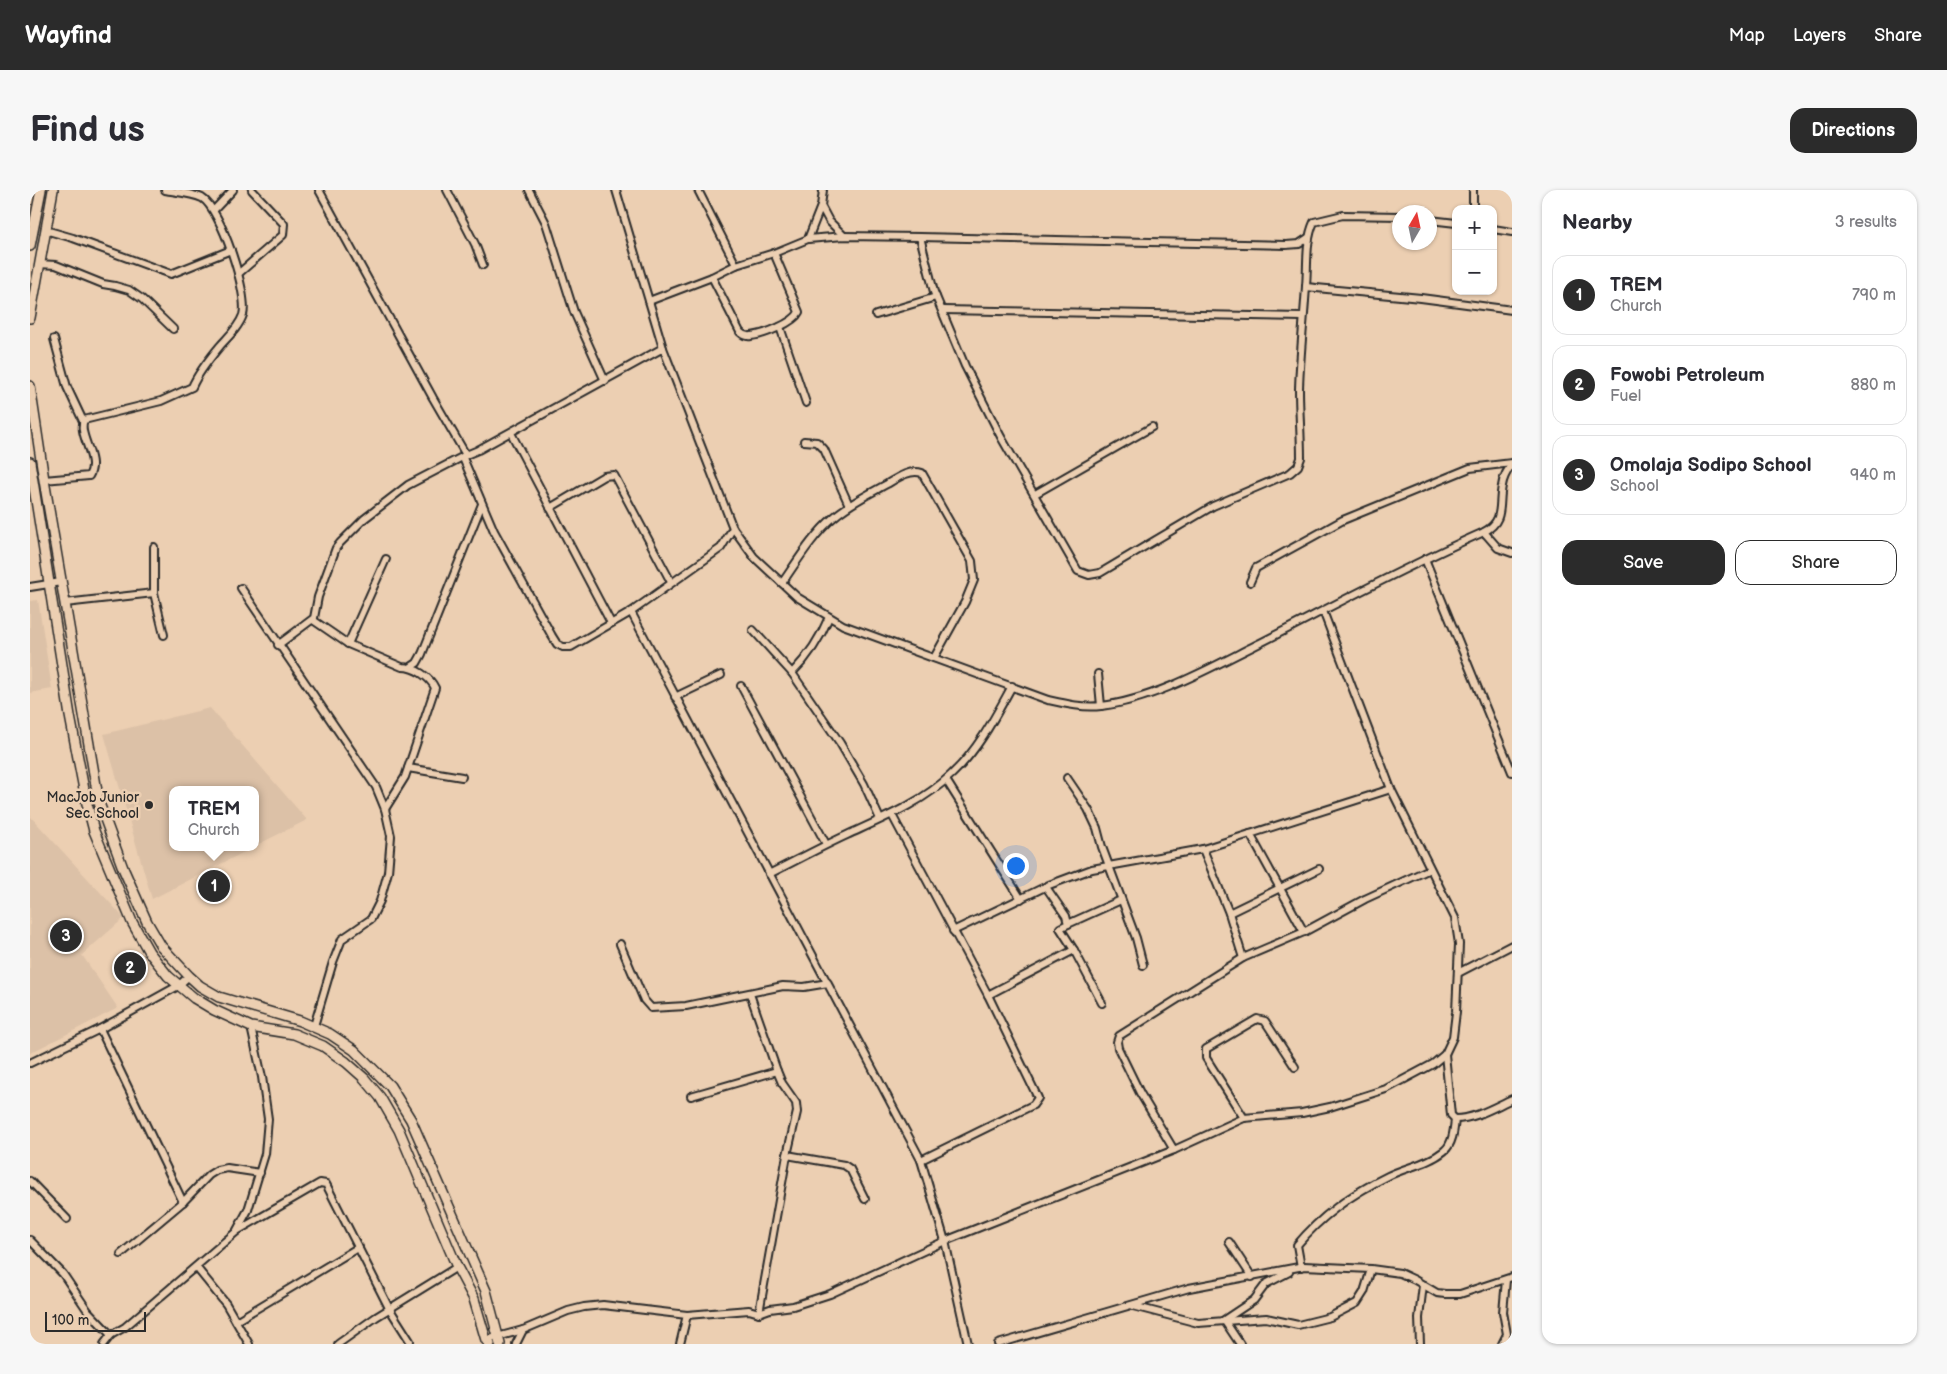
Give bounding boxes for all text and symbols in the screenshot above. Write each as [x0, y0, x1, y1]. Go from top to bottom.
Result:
text: Wayfind [25, 21, 112, 50]
text: Map [1729, 25, 1765, 46]
text: Layers [1793, 25, 1846, 46]
text: Share [1874, 25, 1922, 46]
button: Directions [1790, 108, 1917, 153]
text: Find us [30, 109, 145, 152]
north arrow [1392, 205, 1437, 250]
map controls [1452, 205, 1497, 295]
button: + [1452, 205, 1497, 250]
text: Nearby [1562, 210, 1632, 235]
text: 3 results [1835, 213, 1897, 232]
button: − [1452, 250, 1497, 295]
text: TREM [1610, 274, 1663, 297]
text: 1 [1576, 286, 1582, 305]
text: 790 m [1852, 286, 1896, 305]
text: Church [1610, 297, 1662, 316]
text: Fowobi Petroleum [1610, 364, 1765, 387]
text: 2 [1574, 376, 1584, 395]
text: 880 m [1850, 376, 1896, 395]
text: Fuel [1610, 387, 1641, 406]
text: Omolaja Sodipo School [1610, 454, 1811, 477]
text: 3 [1574, 466, 1584, 485]
text: 940 m [1850, 466, 1896, 485]
text: School [1610, 477, 1659, 496]
button: Save [1562, 540, 1725, 585]
button: Share [1735, 540, 1897, 585]
popup [169, 786, 259, 851]
place label: MacJob Junior Sec. School [46, 789, 140, 822]
text: TREM [188, 798, 240, 821]
marker: MacJob Junior Sec. School [143, 799, 155, 811]
text: Church [188, 821, 240, 840]
your location [1003, 853, 1029, 879]
pin: 1 [198, 867, 230, 905]
pin: 3 [50, 917, 82, 955]
pin: 2 [114, 949, 146, 987]
scale bar [45, 1309, 146, 1332]
text: 100 m [52, 1312, 89, 1329]

